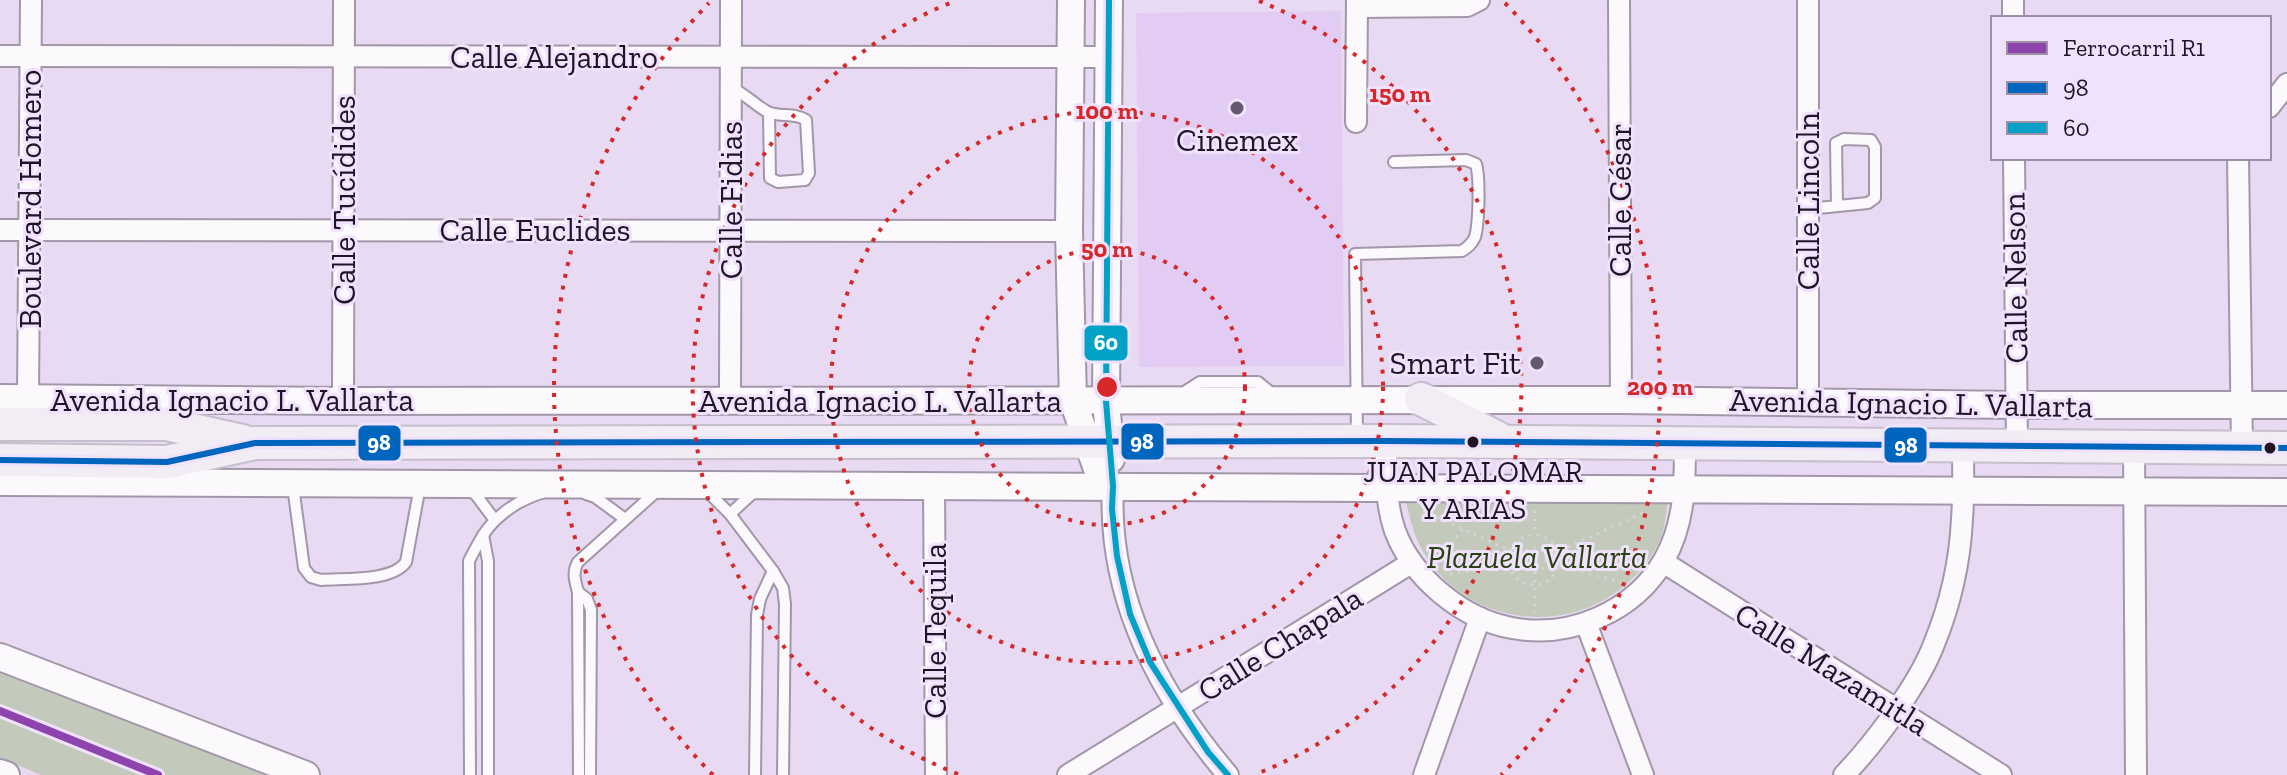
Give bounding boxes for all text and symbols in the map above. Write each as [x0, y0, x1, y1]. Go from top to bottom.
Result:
legend [1991, 16, 2271, 160]
text: Ferrocarril R1 [2063, 33, 2205, 62]
street label: Calle Alejandro [450, 38, 658, 76]
street label: Boulevard Homero [11, 69, 49, 329]
text: 98 [2063, 73, 2089, 102]
text: 150 m [1369, 79, 1431, 108]
street label: Calle Tucídides [325, 95, 363, 305]
text: 100 m [1076, 96, 1138, 125]
marker: Cinemex [1228, 99, 1246, 117]
street label: Calle Lincoln [1789, 111, 1827, 290]
text: 60 [2063, 113, 2090, 142]
street label: Calle Fidias [712, 121, 750, 279]
place label: Cinemex [1176, 121, 1298, 159]
street label: Calle César [1601, 123, 1639, 277]
street label: Calle Nelson [1995, 192, 2035, 364]
street label: Calle Euclides [439, 211, 631, 249]
text: 50 m [1081, 234, 1133, 263]
line badge: 60 [1083, 324, 1129, 362]
text: 60 [1094, 329, 1118, 356]
place label: Smart Fit [1390, 344, 1521, 382]
marker: Smart Fit [1528, 354, 1546, 372]
text: 200 m [1627, 372, 1693, 401]
centre of rings [1093, 373, 1121, 401]
street label: Avenida Ignacio L. Vallarta [50, 381, 414, 419]
street label: Avenida Ignacio L. Vallarta [1729, 381, 2093, 425]
street label: Avenida Ignacio L. Vallarta [698, 382, 1062, 420]
line badge: 98 [1120, 422, 1165, 461]
line badge: 98 [357, 424, 402, 462]
line badge: 98 [1883, 426, 1928, 464]
text: 98 [1130, 428, 1154, 455]
text: 98 [367, 429, 391, 456]
text: 98 [1894, 432, 1918, 459]
marker: JUAN PALOMAR Y ARIAS [1465, 434, 1481, 450]
unlabelled marker [2262, 440, 2278, 456]
place label: JUAN PALOMAR Y ARIAS [1363, 454, 1583, 527]
park label: Plazuela Vallarta [1427, 538, 1647, 576]
street label: Calle Tequila [916, 543, 954, 719]
street label: Calle Chapala [1191, 578, 1369, 710]
street label: Calle Mazamitla [1728, 594, 1936, 744]

